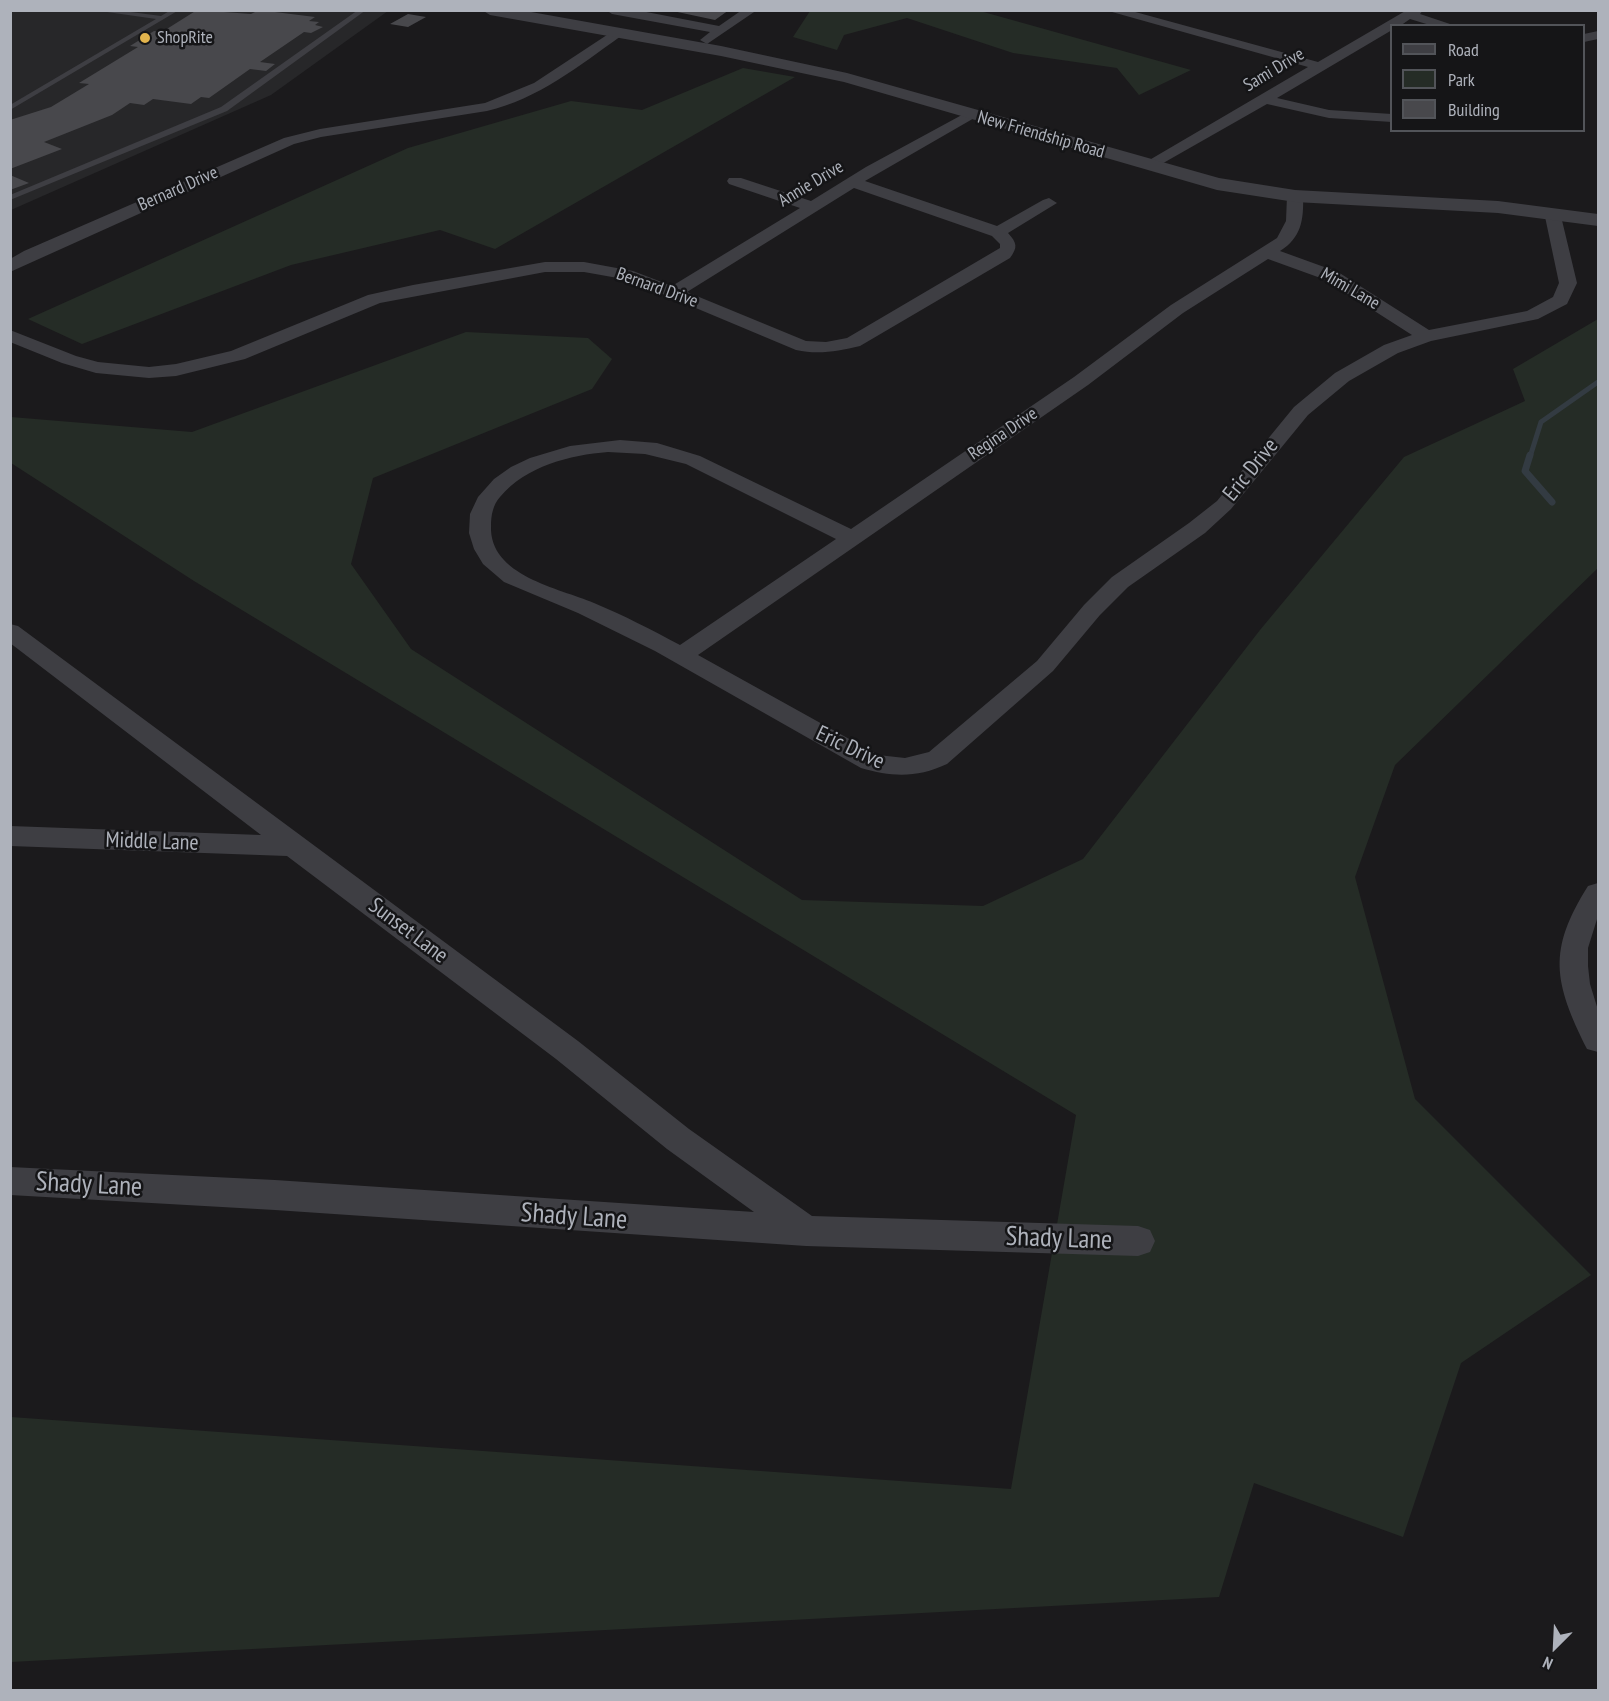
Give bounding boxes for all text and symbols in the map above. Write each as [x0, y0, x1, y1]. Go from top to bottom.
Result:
legend [1390, 24, 1585, 132]
place label: ShopRite [157, 27, 213, 49]
marker: ShopRite [138, 31, 152, 45]
text: Road [1448, 38, 1479, 61]
street label: Sami Drive [1240, 43, 1308, 97]
text: Park [1448, 68, 1475, 91]
text: Building [1448, 98, 1500, 121]
street label: New Friendship Road [975, 107, 1107, 163]
street label: Annie Drive [775, 156, 847, 212]
street label: Bernard Drive [135, 162, 221, 216]
street label: Bernard Drive [613, 263, 701, 313]
street label: Mimi Lane [1317, 264, 1383, 314]
street label: Regina Drive [964, 403, 1042, 465]
street label: Eric Drive [1218, 433, 1284, 507]
street label: Eric Drive [811, 721, 889, 775]
street label: Middle Lane [105, 827, 199, 857]
street label: Sunset Lane [363, 893, 453, 969]
street label: Shady Lane [35, 1166, 143, 1204]
street label: Shady Lane [520, 1197, 628, 1237]
street label: Shady Lane [1005, 1221, 1113, 1257]
north arrow [1525, 1617, 1585, 1677]
text: N [1540, 1653, 1556, 1674]

